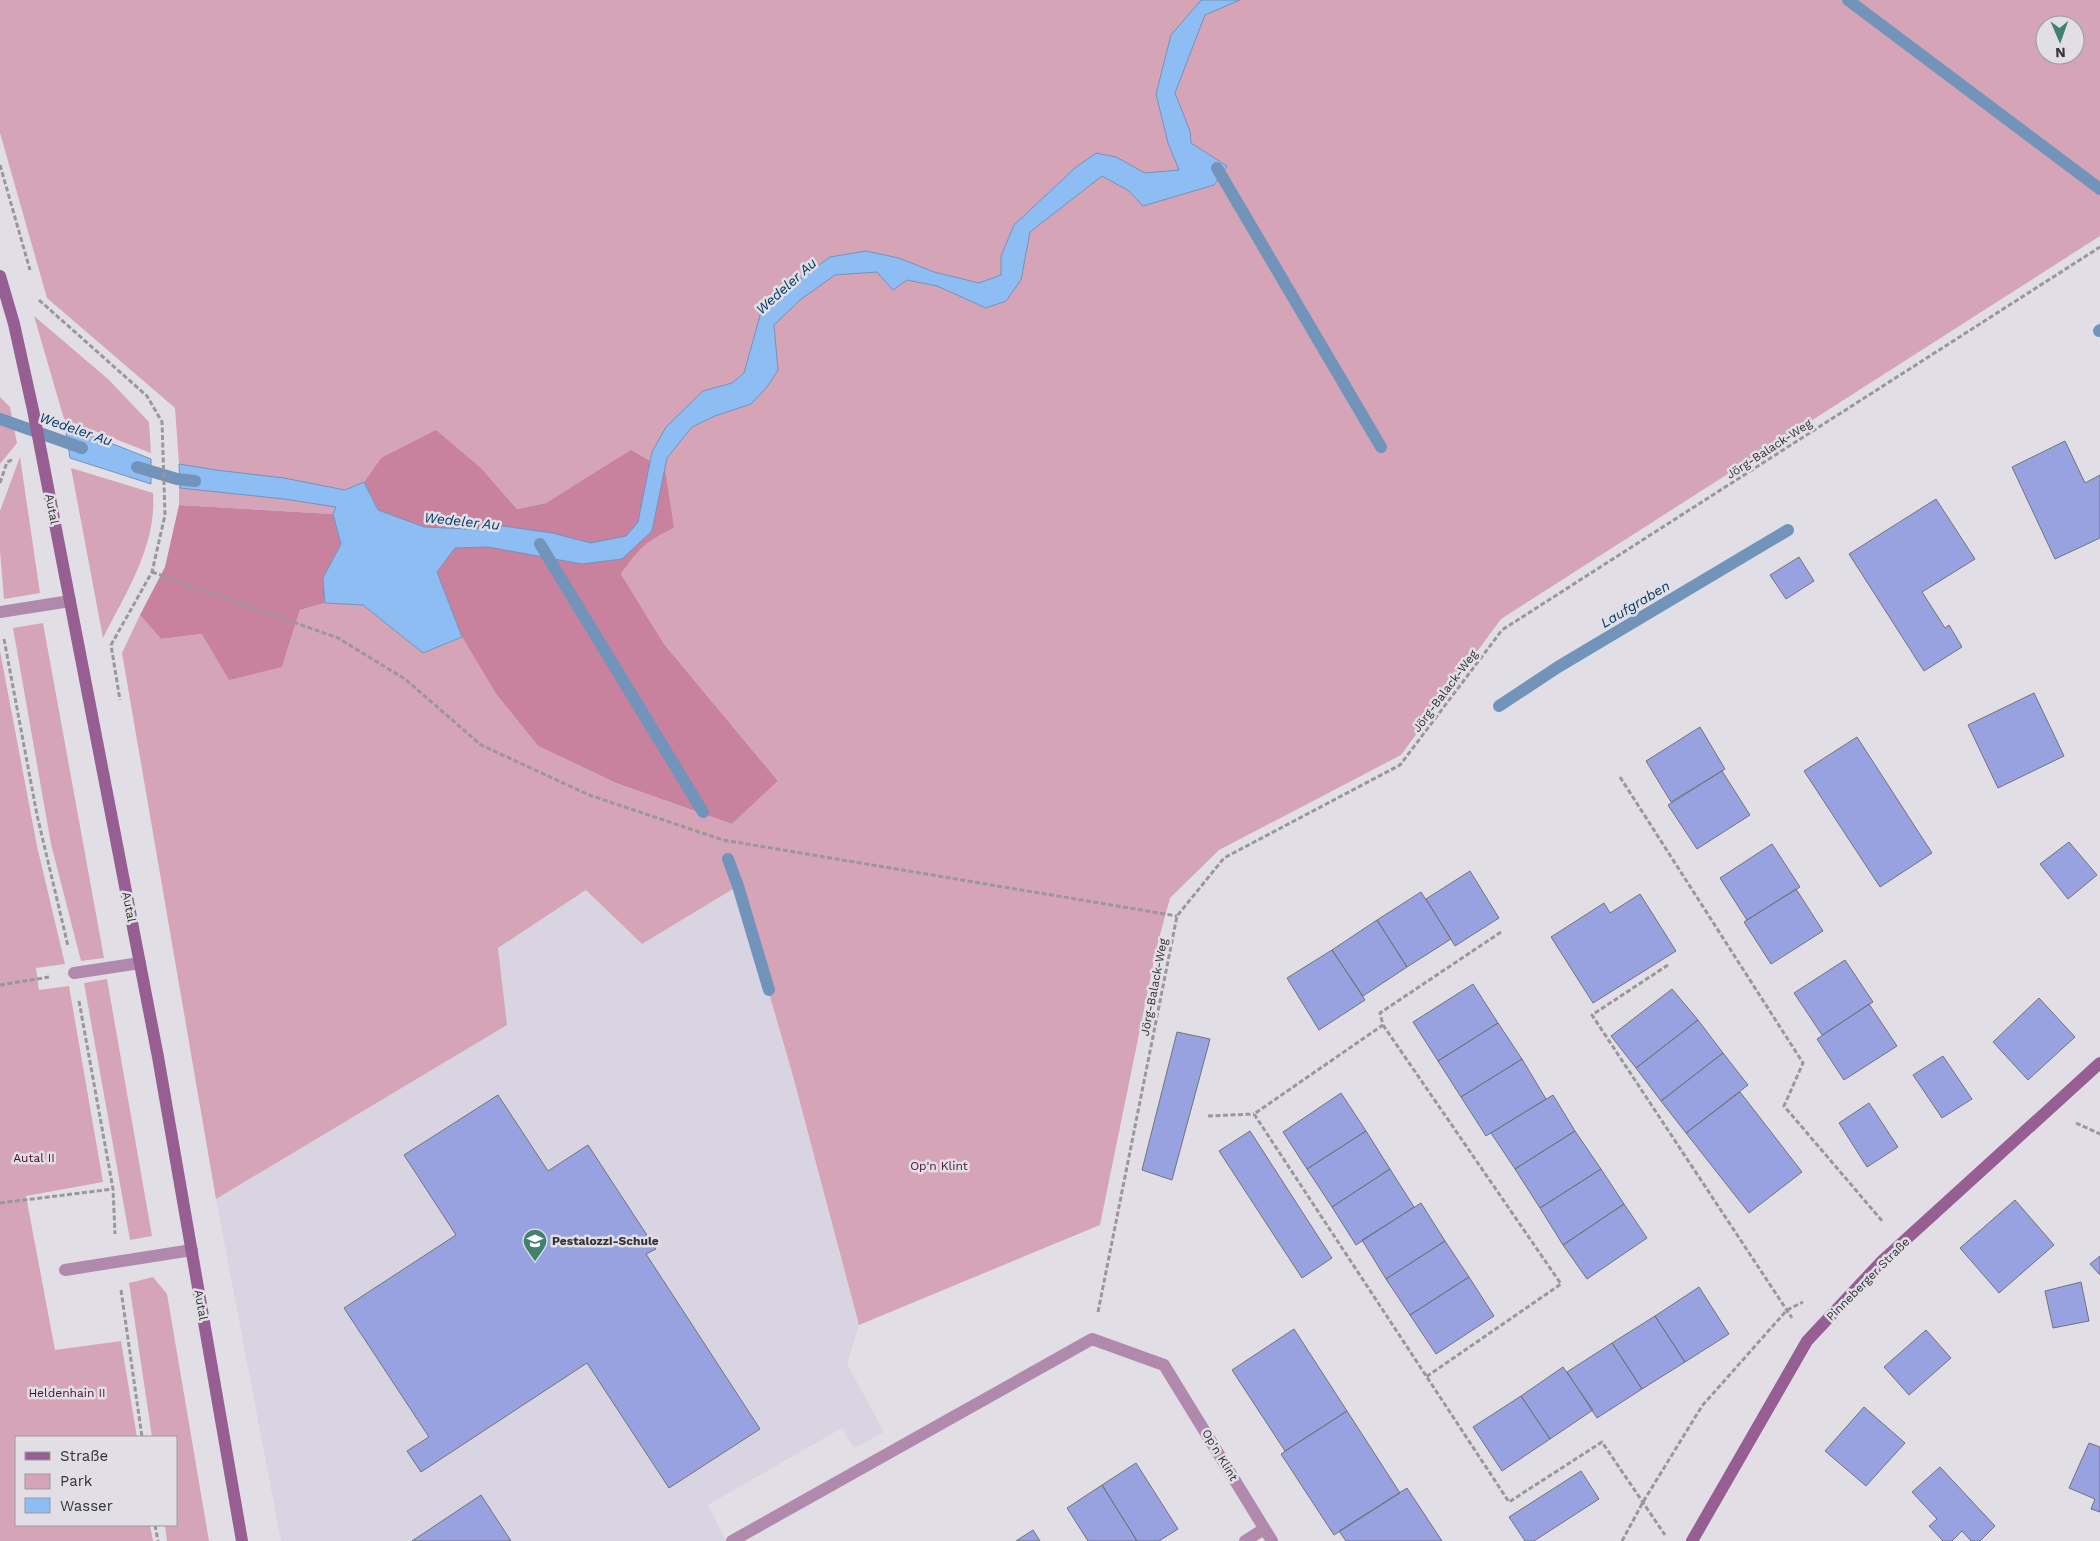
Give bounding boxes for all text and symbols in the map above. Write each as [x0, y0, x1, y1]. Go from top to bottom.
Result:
north arrow [2035, 15, 2085, 65]
text: N [2055, 45, 2066, 61]
water label: Wedeler Au [752, 255, 820, 317]
water label: Wedeler Au [38, 409, 114, 449]
street label: Jörg-Balack-Weg [1724, 416, 1815, 482]
street label: Autal [42, 493, 62, 526]
water label: Wedeler Au [423, 509, 501, 533]
water label: Laufgraben [1598, 577, 1672, 631]
street label: Jörg-Balack-Weg [1410, 647, 1481, 735]
street label: Autal [119, 891, 139, 924]
street label: Jörg-Balack-Weg [1138, 936, 1170, 1037]
park label: Autal II [13, 1151, 55, 1165]
park label: Op'n Klint [910, 1159, 968, 1173]
school or university icon: Pestalozzi-Schule [522, 1228, 548, 1262]
place label: Pestalozzi-Schule [552, 1234, 659, 1248]
street label: Pinneberger Straße [1823, 1234, 1913, 1324]
street label: Autal [191, 1289, 211, 1322]
park label: Heldenhain II [28, 1386, 106, 1400]
street label: Op'n Klint [1199, 1427, 1241, 1483]
legend [15, 1436, 178, 1526]
text: Straße [60, 1447, 108, 1465]
text: Park [60, 1472, 93, 1490]
text: Wasser [60, 1497, 113, 1515]

